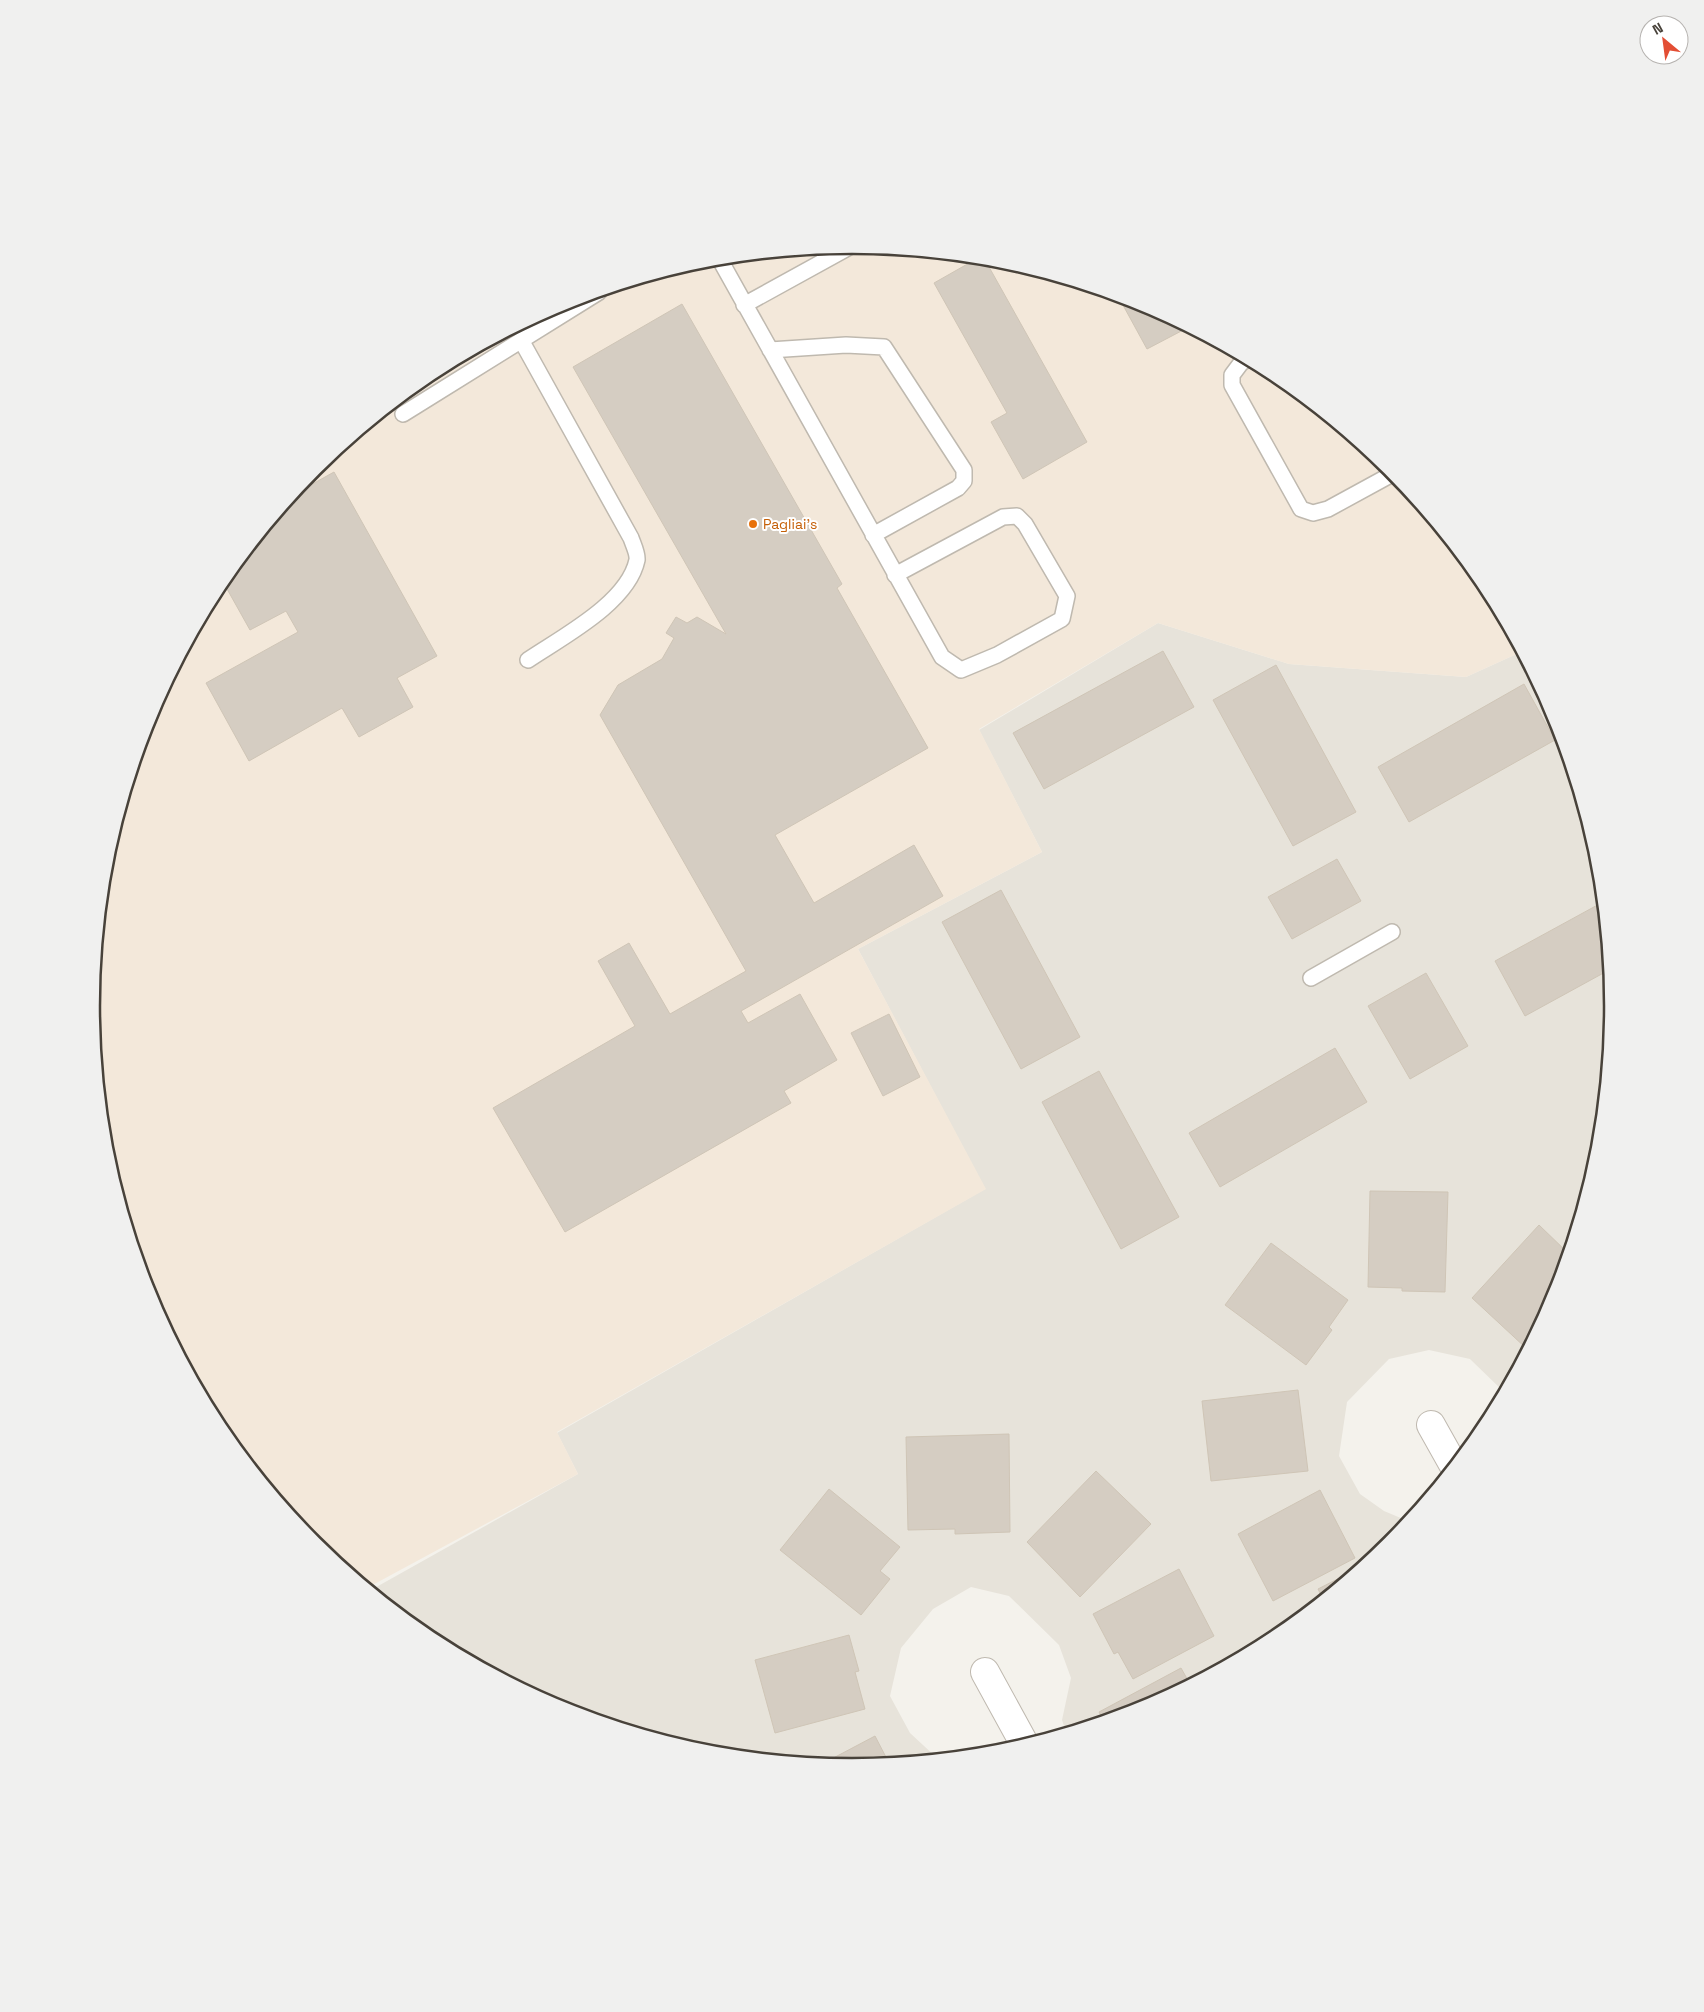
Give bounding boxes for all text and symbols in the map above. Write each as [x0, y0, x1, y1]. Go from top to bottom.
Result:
north arrow [1639, 15, 1689, 65]
text: N [1649, 18, 1666, 39]
place label: Pagliai's [763, 515, 817, 533]
marker: Pagliai's [747, 518, 759, 530]

